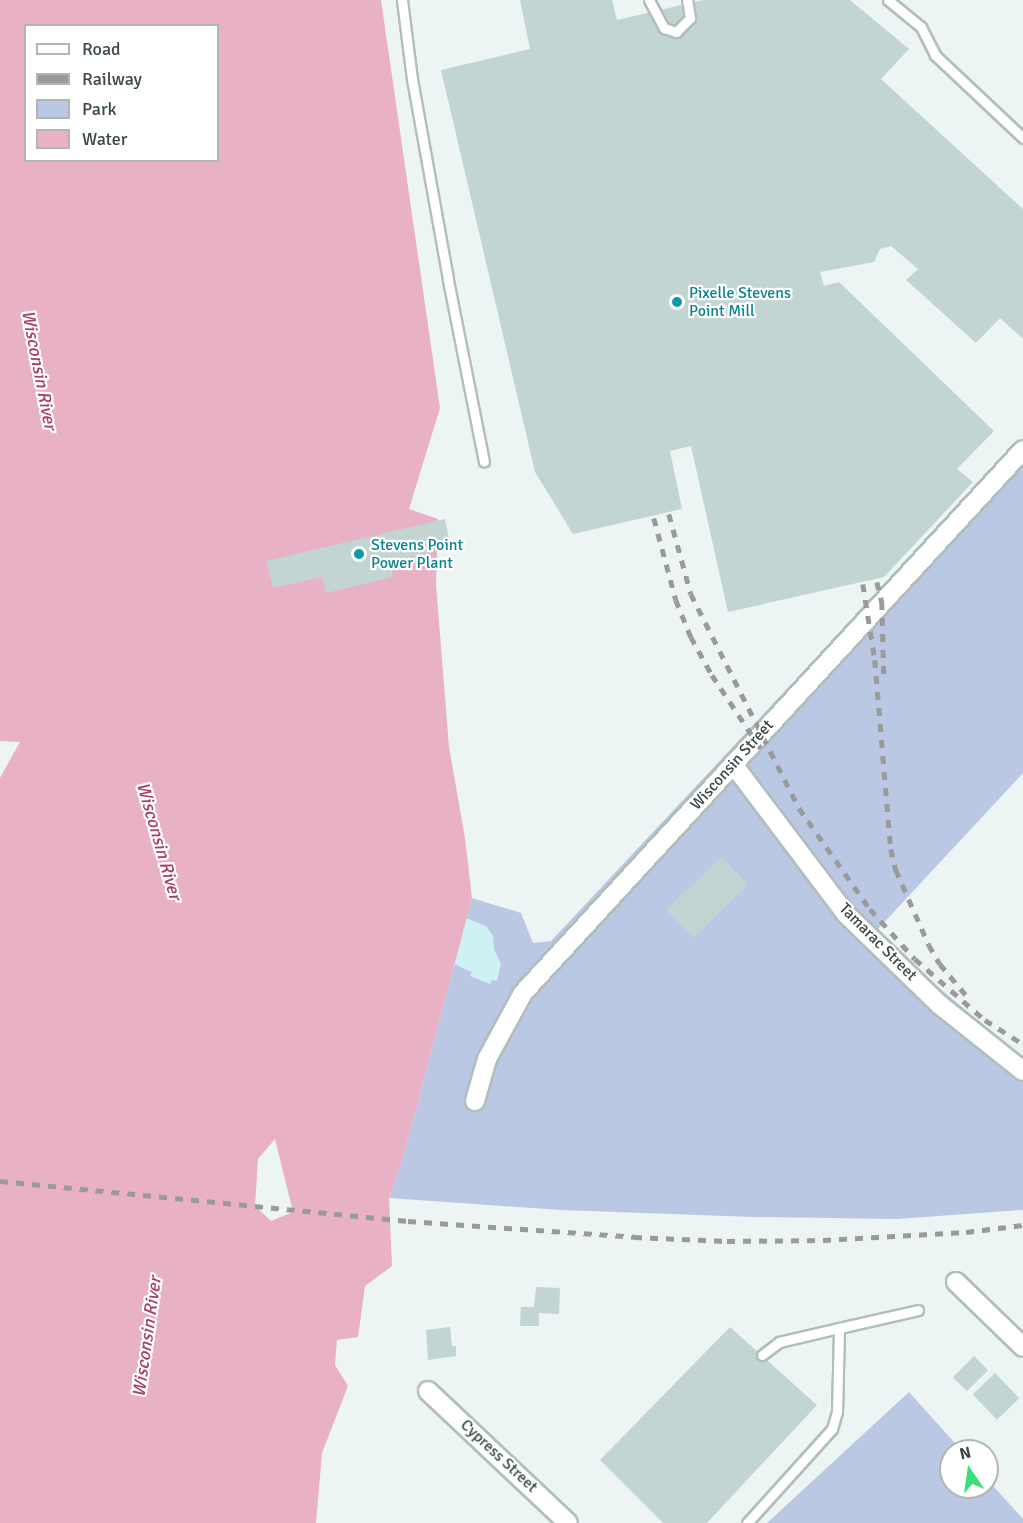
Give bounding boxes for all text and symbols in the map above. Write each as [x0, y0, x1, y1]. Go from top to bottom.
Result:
legend [24, 24, 219, 162]
text: Road [82, 38, 121, 60]
text: Railway [82, 68, 142, 90]
text: Park [82, 98, 117, 120]
text: Water [82, 128, 127, 150]
place label: Pixelle Stevens Point Mill [689, 283, 791, 321]
marker: Pixelle Stevens Point Mill [670, 295, 684, 309]
water label: Wisconsin River [17, 308, 61, 432]
place label: Stevens Point Power Plant [371, 535, 463, 573]
marker: Stevens Point Power Plant [352, 547, 366, 561]
street label: Wisconsin Street [686, 716, 778, 814]
water label: Wisconsin River [132, 780, 186, 902]
street label: Tamarac Street [835, 899, 921, 985]
water label: Wisconsin River [128, 1275, 166, 1399]
street label: Cypress Street [456, 1415, 542, 1497]
north arrow [939, 1439, 999, 1499]
text: N [958, 1442, 973, 1464]

